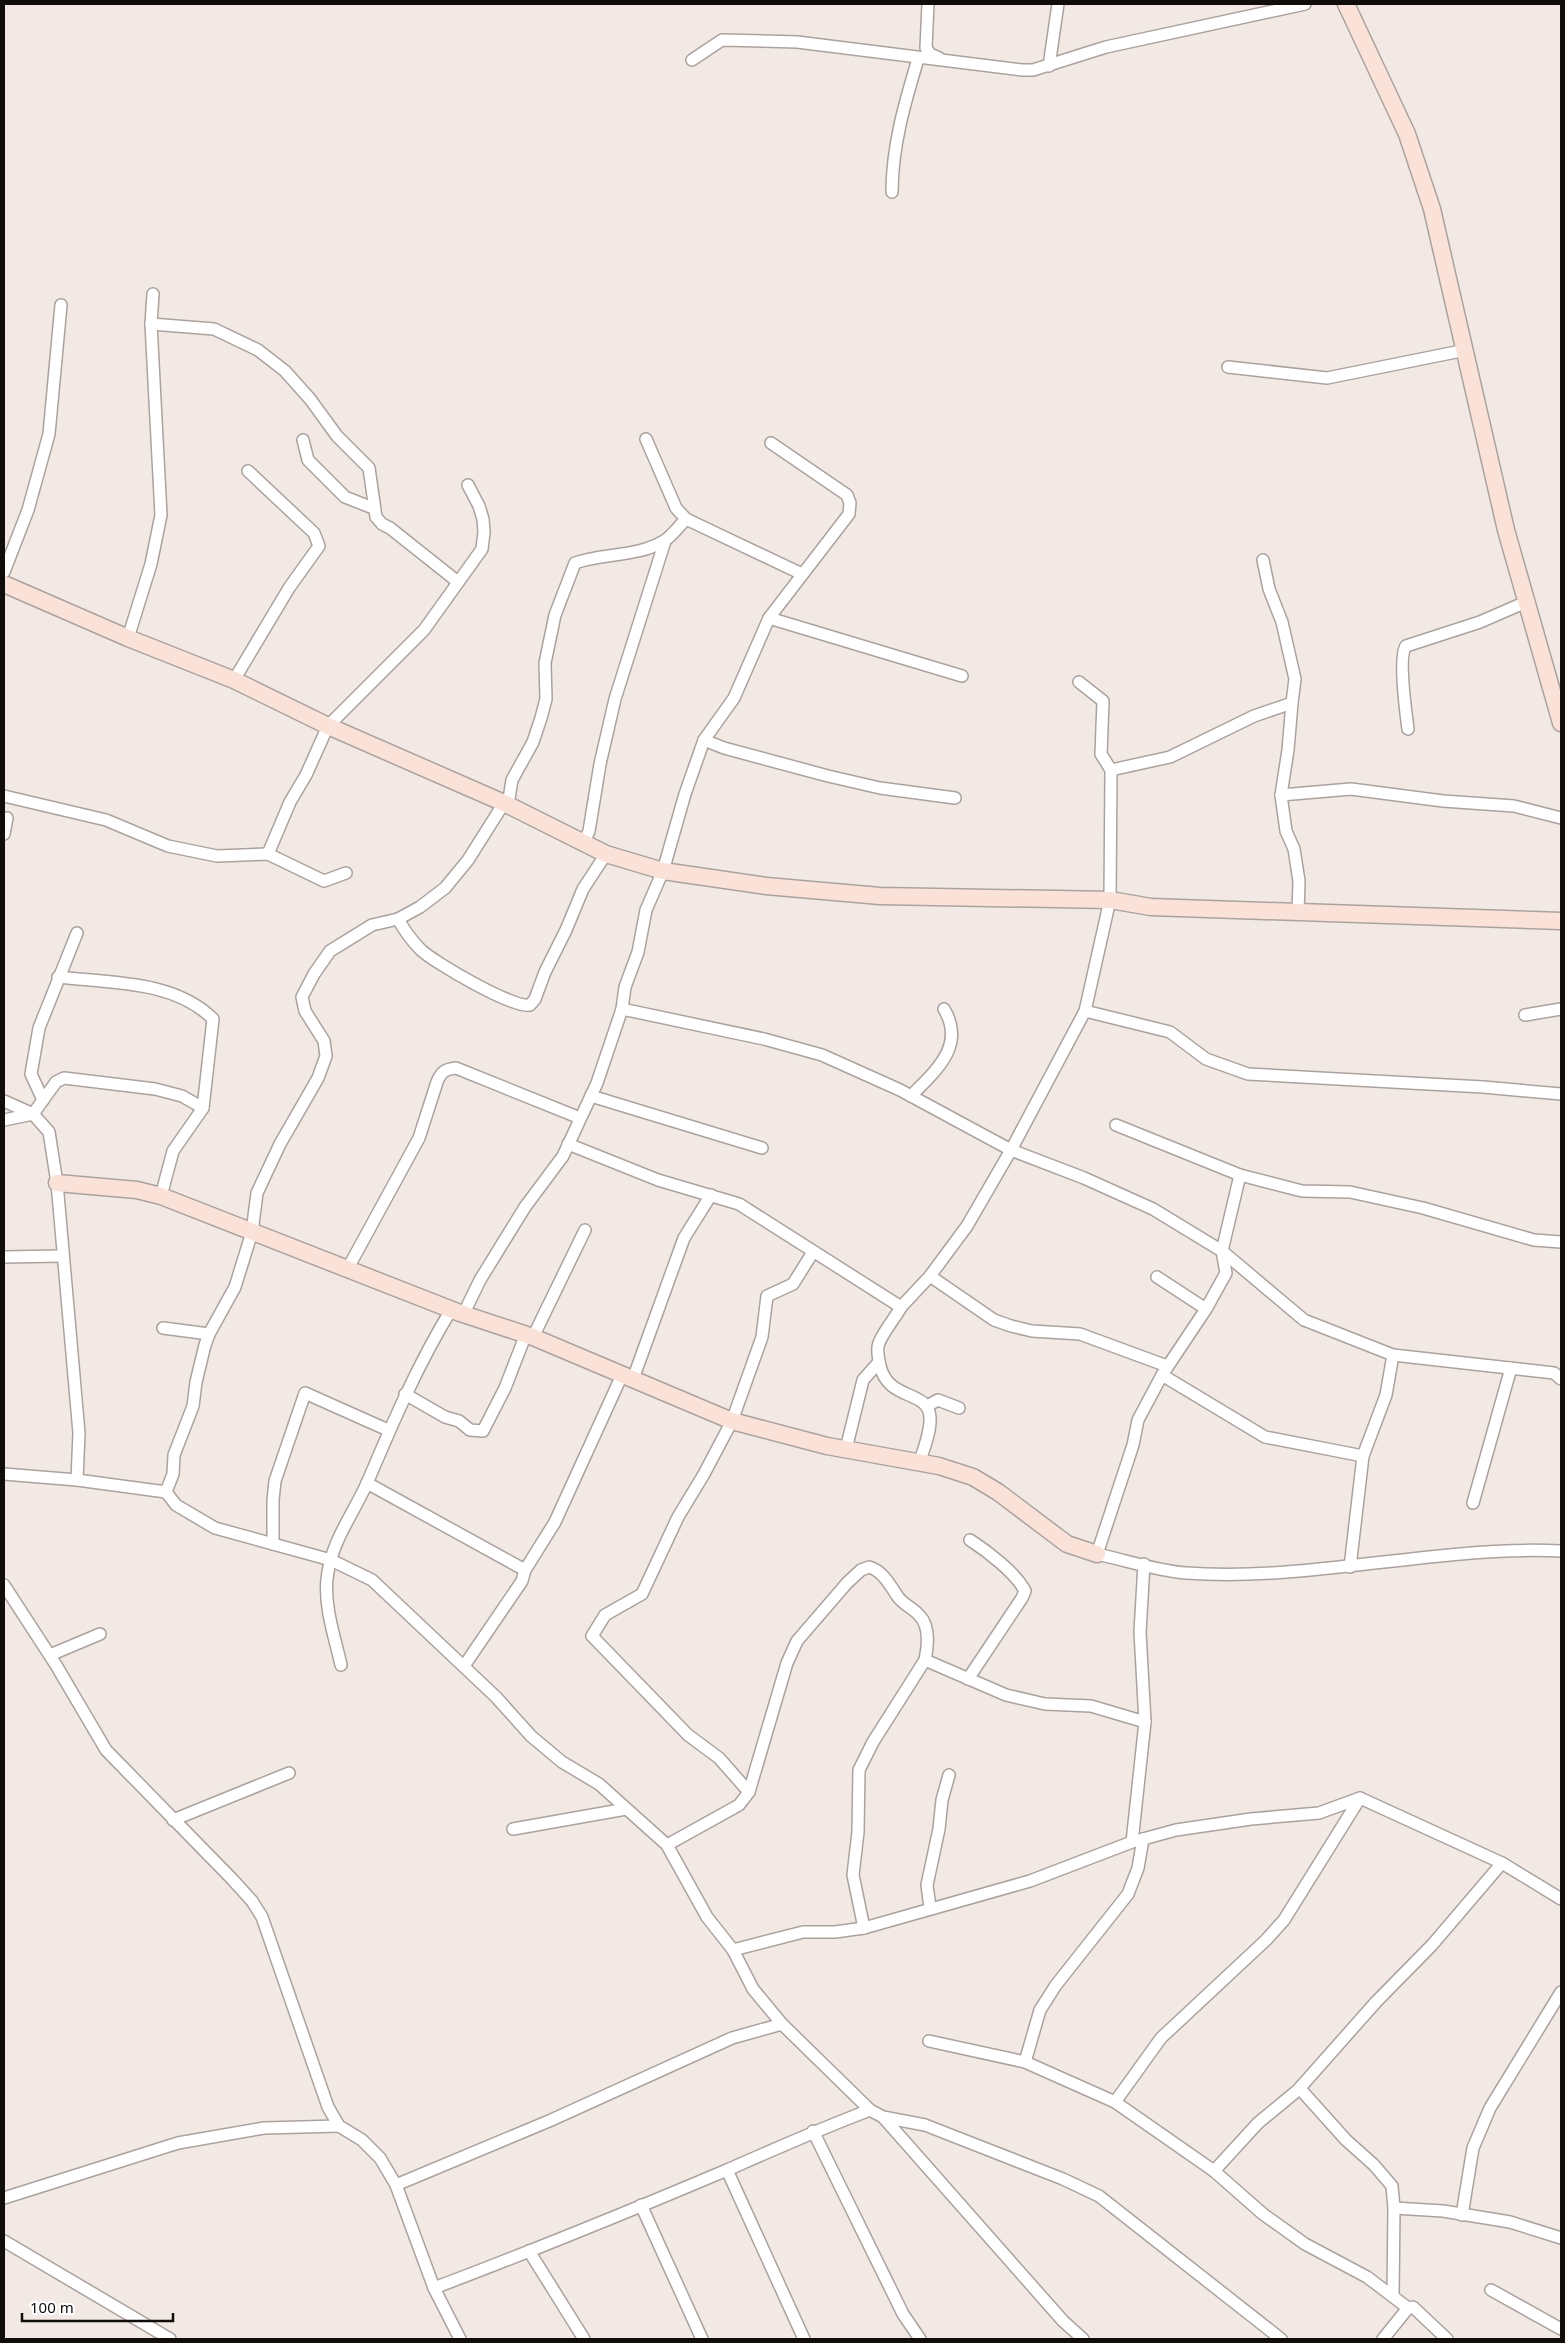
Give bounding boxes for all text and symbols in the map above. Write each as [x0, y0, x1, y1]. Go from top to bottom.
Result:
scale bar [22, 2290, 174, 2322]
text: 100 m [30, 2297, 74, 2317]

